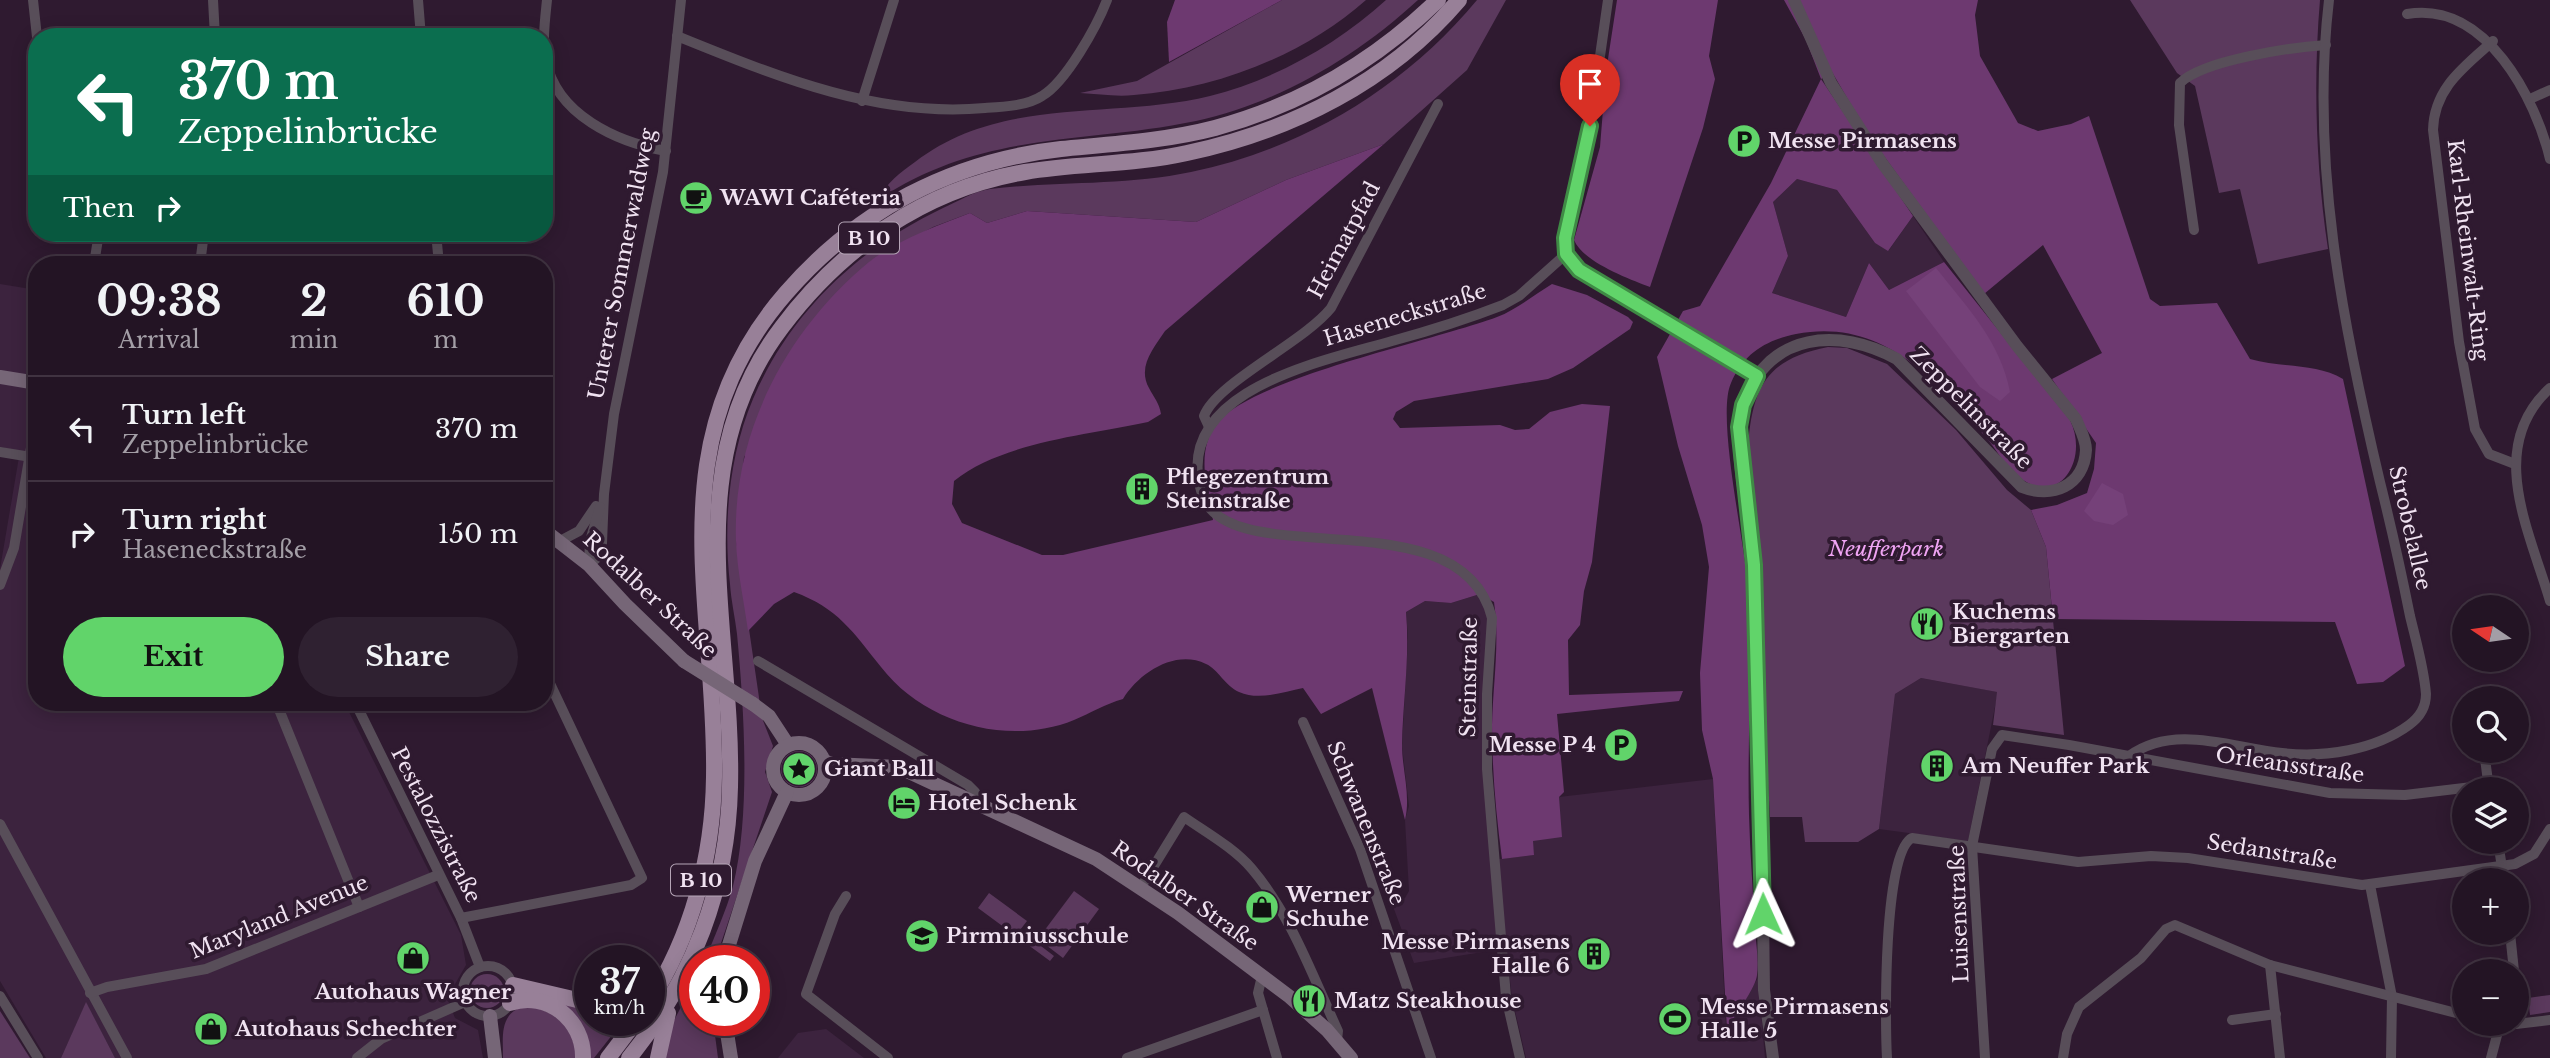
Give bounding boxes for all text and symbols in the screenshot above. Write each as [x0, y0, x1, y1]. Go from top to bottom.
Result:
text: 370 m [178, 51, 339, 112]
pin [1560, 54, 1620, 126]
icon: left [63, 56, 154, 147]
icon: arrive [1571, 65, 1609, 103]
text: Zeppelinbrücke [178, 112, 438, 152]
parking icon: Messe Pirmasens [1725, 122, 1763, 160]
street label: Unterer Sommerwaldweg [583, 126, 661, 402]
place label: Messe Pirmasens [1768, 128, 1957, 154]
street label: Karl-Rheinwalt-Ring [2442, 138, 2495, 363]
street label: Heimatpfad [1302, 177, 1386, 303]
cafe icon: WAWI Caféteria [677, 179, 715, 217]
place label: WAWI Caféteria [719, 185, 901, 211]
icon: right [149, 189, 187, 227]
text: Then [63, 192, 135, 224]
road number: B 10 [839, 222, 899, 254]
text: 09:38 [96, 275, 222, 327]
text: 2 [300, 275, 328, 327]
text: 610 [406, 275, 485, 327]
street label: Haseneckstraße [1320, 278, 1490, 352]
text: Arrival [118, 326, 200, 354]
text: min [290, 326, 338, 354]
text: m [433, 326, 458, 354]
street label: Zeppelinstraße [1904, 341, 2038, 475]
text: Turn left [122, 399, 246, 431]
icon: left [63, 410, 101, 448]
text: 370 m [435, 413, 518, 445]
text: Zeppelinbrücke [122, 431, 309, 459]
street label: Strobelallee [2383, 463, 2437, 593]
place label: Pflegezentrum Steinstraße [1166, 464, 1329, 514]
building icon: Pflegezentrum Steinstraße [1123, 470, 1161, 508]
text: Turn right [122, 504, 267, 536]
icon: right [63, 515, 101, 553]
text: 150 m [438, 518, 518, 550]
street label: Rodalber Straße [578, 526, 722, 664]
text: Haseneckstraße [122, 536, 307, 564]
park label: Neufferpark [1827, 536, 1944, 562]
north arrow [2452, 595, 2529, 672]
map controls [2452, 595, 2529, 1036]
place label: Kuchems Biergarten [1952, 599, 2070, 649]
restaurant icon: Kuchems Biergarten [1908, 605, 1946, 643]
button: Exit [63, 617, 284, 697]
button: Share [298, 617, 518, 697]
street label: Steinstraße [1455, 617, 1483, 737]
button: search [2452, 686, 2529, 763]
parking icon: Messe P 4 [1602, 726, 1640, 764]
place label: Messe P 4 [1489, 732, 1596, 758]
street label: Schwanenstraße [1321, 737, 1411, 909]
street label: Orleansstraße [2214, 742, 2366, 788]
street label: Pestalozzistraße [386, 743, 486, 907]
building icon: Am Neuffer Park [1918, 747, 1956, 785]
place icon: Giant Ball [780, 750, 818, 788]
place label: Am Neuffer Park [1961, 753, 2150, 779]
place label: Giant Ball [824, 756, 935, 782]
button: layers [2452, 777, 2529, 854]
hotel icon: Hotel Schenk [885, 784, 923, 822]
place label: Hotel Schenk [928, 790, 1078, 816]
street label: Sedanstraße [2205, 829, 2339, 875]
street label: Rodalber Straße [1107, 836, 1263, 956]
street label: Luisenstraße [1944, 845, 1974, 983]
road number: B 10 [671, 864, 731, 895]
button: + [2452, 868, 2529, 945]
street label: Maryland Avenue [186, 869, 372, 965]
position arrow [1726, 877, 1800, 951]
place label: Werner Schuhe [1285, 882, 1371, 932]
shop icon: Werner Schuhe [1243, 888, 1281, 926]
school or university icon: Pirminiusschule [903, 917, 941, 955]
place label: Pirminiusschule [946, 923, 1129, 949]
place label: Messe Pirmasens Halle 6 [1381, 929, 1570, 979]
building icon: Messe Pirmasens Halle 6 [1575, 935, 1613, 973]
shop icon: Autohaus Wagner [394, 939, 432, 977]
speed limit sign: 40 [679, 945, 770, 1036]
button: − [2452, 959, 2529, 1036]
text: 37 [599, 960, 640, 1003]
place label: Autohaus Wagner [314, 979, 512, 1005]
restaurant icon: Matz Steakhouse [1290, 982, 1328, 1020]
place label: Matz Steakhouse [1334, 988, 1522, 1014]
place label: Messe Pirmasens Halle 5 [1700, 994, 1889, 1044]
text: km/h [594, 997, 645, 1019]
sports icon: Messe Pirmasens Halle 5 [1656, 1000, 1694, 1038]
shop icon: Autohaus Schechter [192, 1010, 230, 1048]
place label: Autohaus Schechter [234, 1016, 457, 1042]

